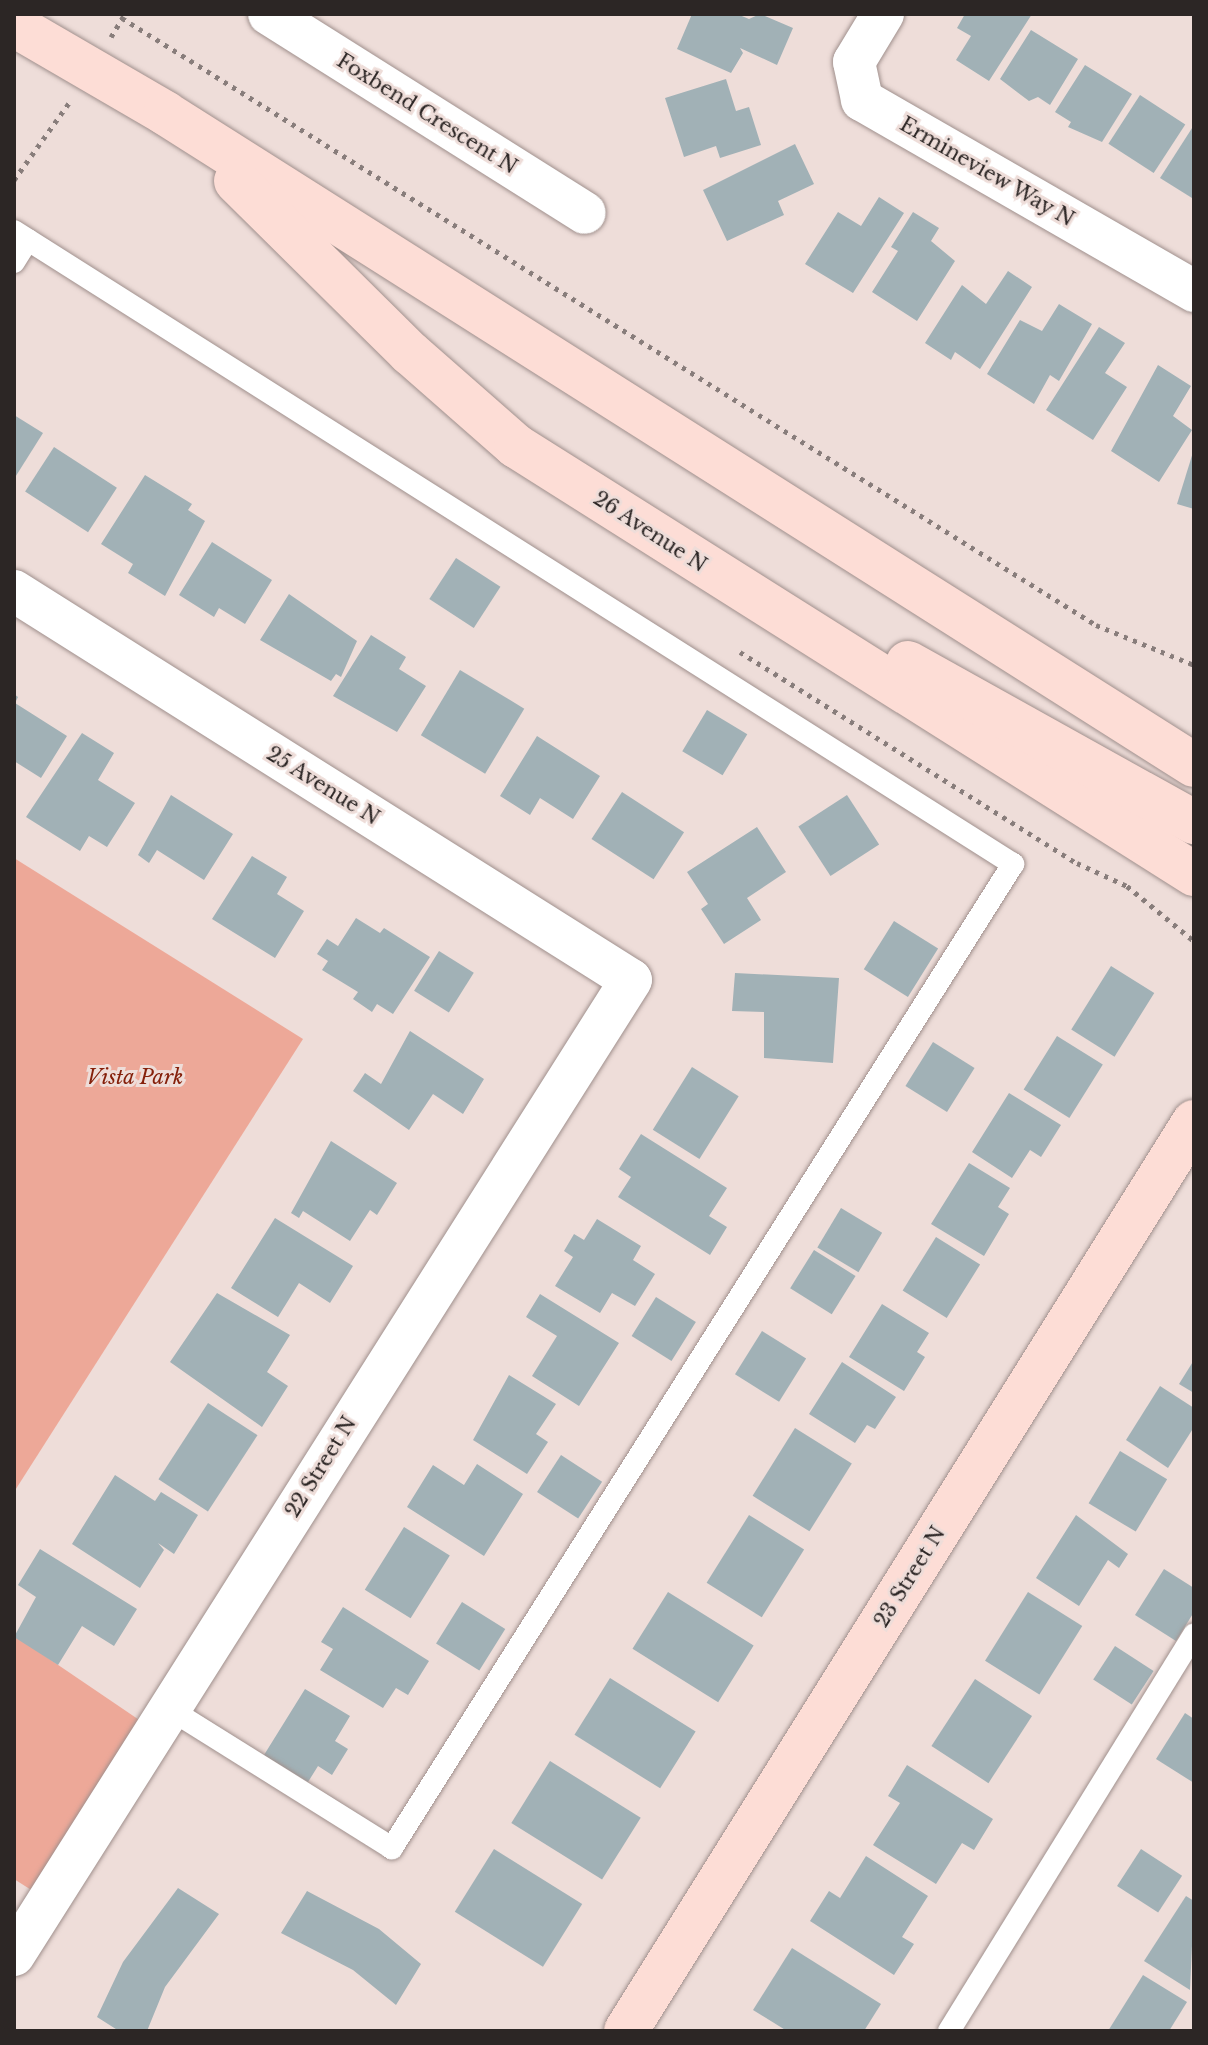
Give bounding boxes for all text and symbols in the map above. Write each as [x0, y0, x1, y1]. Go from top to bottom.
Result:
street label: Foxbend Crescent N [332, 49, 522, 179]
street label: Ermineview Way N [895, 112, 1079, 232]
street label: 26 Avenue N [589, 486, 711, 578]
street label: 25 Avenue N [262, 742, 384, 830]
park label: Vista Park [86, 1065, 184, 1089]
street label: 22 Street N [281, 1412, 361, 1522]
street label: 23 Street N [870, 1522, 950, 1632]

